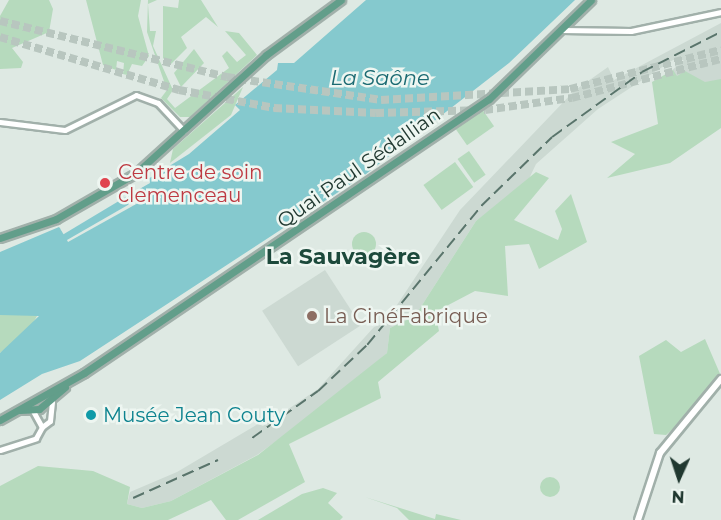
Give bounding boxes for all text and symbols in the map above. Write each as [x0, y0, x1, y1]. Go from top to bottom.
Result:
water label: La Saône [330, 65, 430, 91]
street label: Quai Paul Sédallian [273, 103, 445, 233]
place label: Centre de soin clemenceau [118, 160, 263, 207]
marker: Centre de soin clemenceau [96, 174, 114, 192]
district label: La Sauvagère [266, 244, 420, 270]
place label: La CinéFabrique [324, 304, 488, 328]
marker: La CinéFabrique [305, 309, 319, 323]
place label: Musée Jean Couty [103, 403, 285, 427]
marker: Musée Jean Couty [84, 408, 98, 422]
north arrow [649, 448, 709, 508]
text: N [671, 487, 685, 506]

